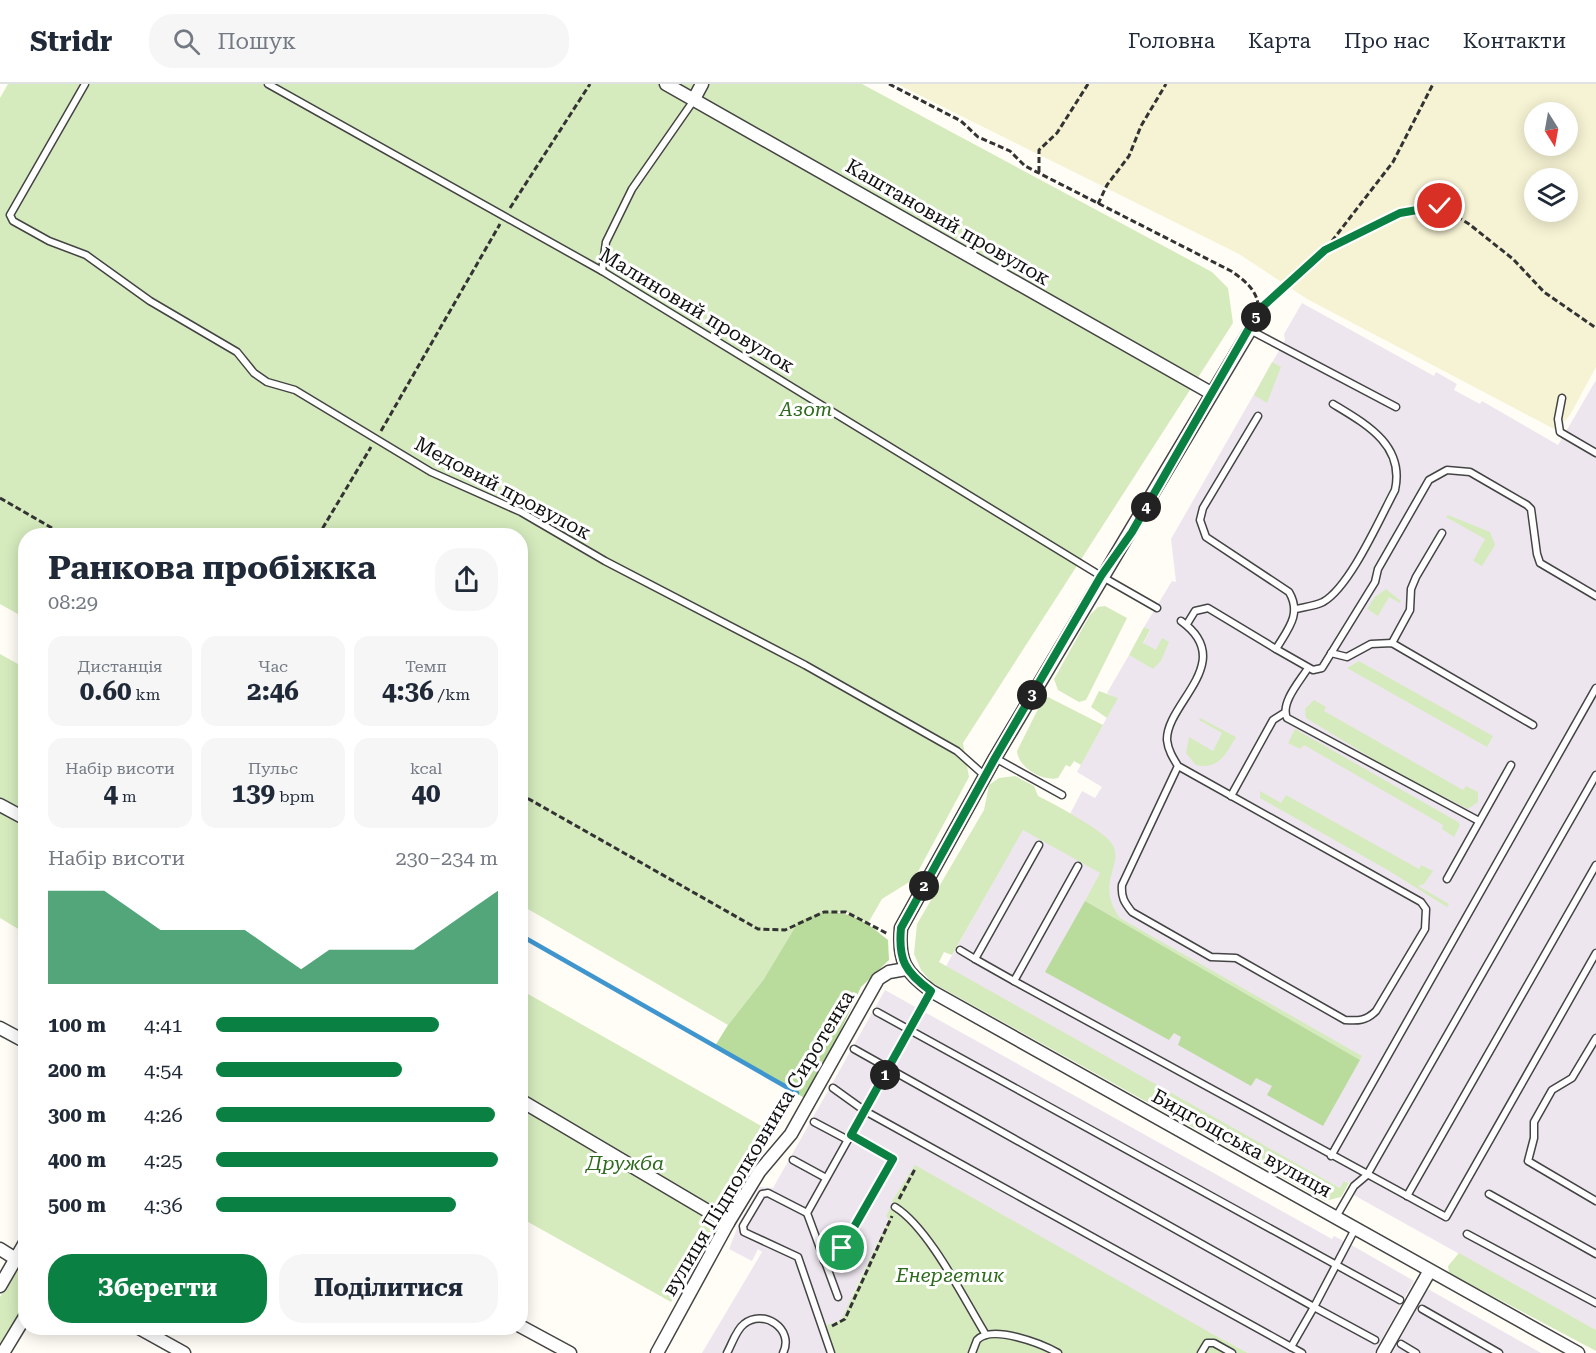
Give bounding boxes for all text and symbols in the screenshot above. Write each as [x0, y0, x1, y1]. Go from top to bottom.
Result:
search box [149, 14, 569, 68]
text: Stridr [30, 25, 113, 58]
icon: search [170, 25, 203, 58]
text: Пошук [218, 29, 296, 54]
text: Головна [1128, 29, 1215, 53]
text: Карта [1248, 29, 1311, 53]
text: Про нас [1344, 29, 1430, 53]
text: Контакти [1463, 29, 1566, 53]
north arrow [1524, 102, 1578, 156]
map controls [1524, 102, 1578, 222]
street label: Каштановий провулок [841, 154, 1055, 291]
button: layers [1524, 168, 1578, 222]
pin [1414, 180, 1465, 231]
icon: check [1423, 189, 1456, 222]
street label: Малиновий провулок [595, 242, 799, 378]
pin: 5 [1241, 302, 1271, 332]
text: 5 [1252, 307, 1260, 326]
park label: Азот [779, 397, 832, 421]
street label: Медовий провулок [411, 431, 596, 545]
pin: 4 [1131, 492, 1161, 522]
text: 4 [1142, 497, 1150, 516]
text: Ранкова пробіжка [48, 548, 376, 587]
button: share [435, 548, 498, 611]
text: 08:29 [48, 590, 98, 614]
text: Дистанція [78, 657, 162, 676]
text: Час [258, 657, 288, 676]
text: Темп [405, 657, 447, 676]
text: 0.60 [80, 676, 132, 706]
text: 2:46 [247, 676, 299, 706]
text: 4:36 [382, 676, 434, 706]
pin: 3 [1017, 680, 1047, 710]
text: km [132, 685, 160, 704]
text: /km [434, 685, 470, 704]
text: 3 [1028, 685, 1036, 704]
text: Набір висоти [65, 759, 175, 778]
text: Пульс [248, 759, 298, 778]
text: kcal [410, 759, 442, 778]
text: 4 [103, 778, 118, 808]
text: 139 [231, 778, 275, 808]
text: 40 [411, 778, 441, 808]
text: m [118, 787, 137, 806]
text: bpm [275, 787, 315, 806]
text: Набір висоти [48, 846, 185, 870]
text: 230–234 m [395, 846, 498, 870]
pin: 2 [909, 871, 939, 901]
text: 2 [920, 876, 928, 895]
street label: вулиця Підполковника Сиротенка [657, 986, 859, 1300]
text: 100 m [48, 1013, 106, 1037]
text: 4:41 [144, 1013, 183, 1037]
text: 200 m [48, 1058, 106, 1082]
text: 4:54 [144, 1058, 183, 1082]
pin: 1 [870, 1060, 900, 1090]
text: 1 [881, 1065, 889, 1084]
street label: Бидгощська вулиця [1148, 1084, 1336, 1202]
text: 300 m [48, 1103, 106, 1127]
text: 4:26 [144, 1103, 183, 1127]
text: 400 m [48, 1148, 106, 1172]
text: 4:25 [144, 1148, 183, 1172]
park label: Дружба [585, 1151, 664, 1175]
text: 500 m [48, 1193, 106, 1217]
text: 4:36 [144, 1193, 183, 1217]
pin [816, 1222, 867, 1273]
icon: arrive [825, 1231, 858, 1264]
button: Зберегти [48, 1254, 267, 1323]
button: Поділитися [279, 1254, 498, 1323]
park label: Енергетик [895, 1263, 1005, 1287]

